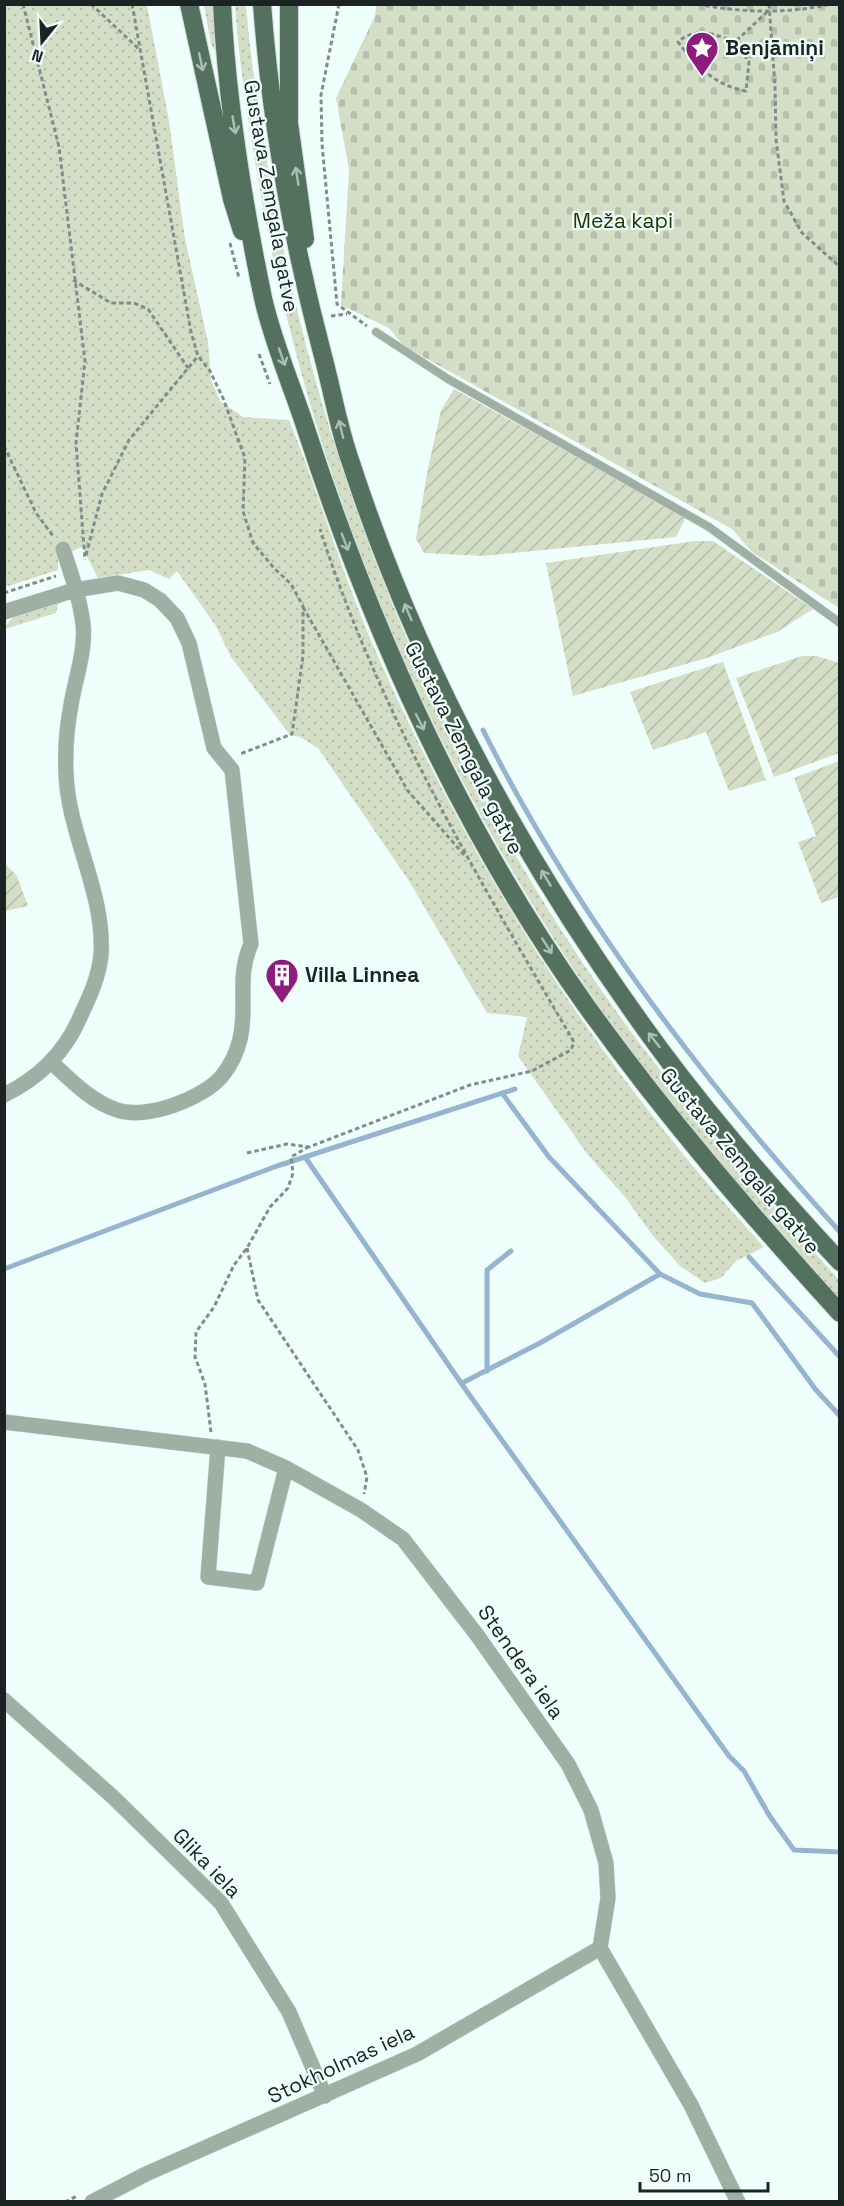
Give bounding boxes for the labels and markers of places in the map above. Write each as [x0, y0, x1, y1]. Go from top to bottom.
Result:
place icon: Benjāmiņi [684, 30, 720, 77]
place label: Benjāmiņi [725, 34, 824, 62]
building icon: Villa Linnea [264, 957, 300, 1004]
place label: Villa Linnea [305, 961, 419, 988]

